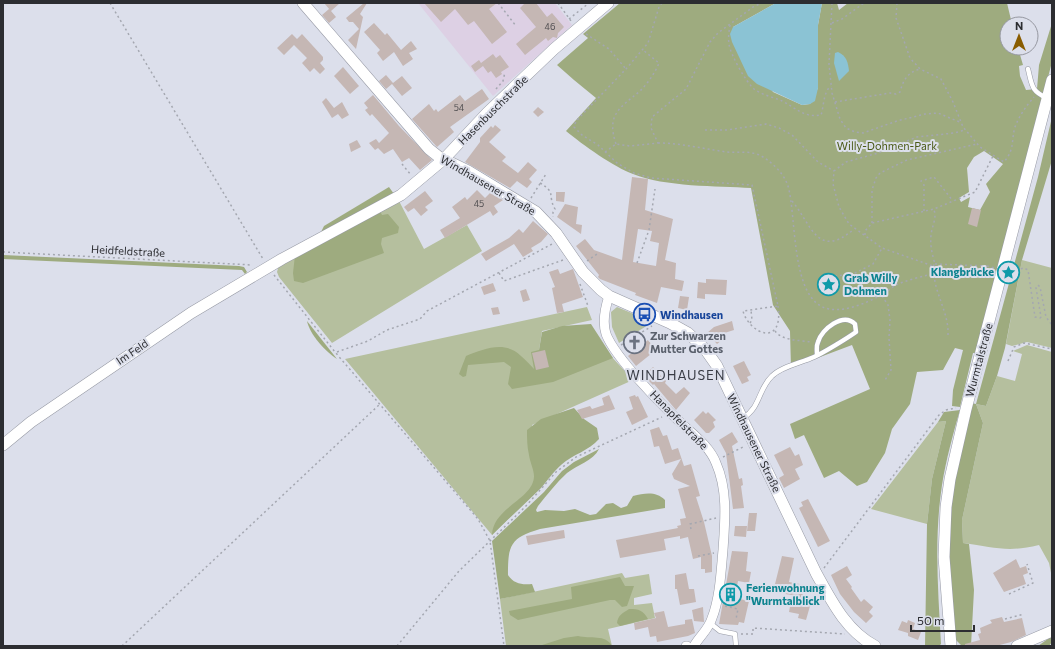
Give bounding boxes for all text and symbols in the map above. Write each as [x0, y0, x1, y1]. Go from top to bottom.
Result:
north arrow [999, 16, 1039, 56]
text: N [1015, 19, 1023, 32]
house number: 46 [545, 21, 555, 32]
street label: Hasenbuschstraße [455, 72, 530, 147]
house number: 54 [454, 102, 465, 113]
park label: Willy-Dohmen-Park [837, 139, 937, 152]
street label: Windhausener Straße [438, 152, 538, 217]
house number: 45 [474, 198, 484, 209]
street label: Heidfeldstraße [91, 242, 166, 259]
place icon: Klangbrücke [996, 259, 1022, 285]
place label: Klangbrücke [931, 265, 994, 278]
place icon: Grab Willy Dohmen [815, 271, 841, 297]
place label: Grab Willy Dohmen [844, 271, 897, 297]
bus stop icon: Windhausen [631, 302, 657, 328]
place label: Windhausen [660, 308, 723, 321]
street label: Wurmtalstraße [962, 321, 995, 398]
church icon: Zur Schwarzen Mutter Gottes [621, 329, 647, 355]
place label: Zur Schwarzen Mutter Gottes [650, 329, 726, 355]
street label: Im Feld [113, 336, 150, 367]
district label: WINDHAUSEN [626, 367, 726, 383]
street label: Hanapfelstraße [648, 387, 711, 452]
street label: Windhausener Straße [725, 392, 784, 494]
building icon: Ferienwohnung "Wurmtalblick" [717, 581, 743, 607]
place label: Ferienwohnung "Wurmtalblick" [746, 581, 825, 607]
scale bar [911, 607, 974, 633]
text: 50 m [917, 613, 945, 627]

